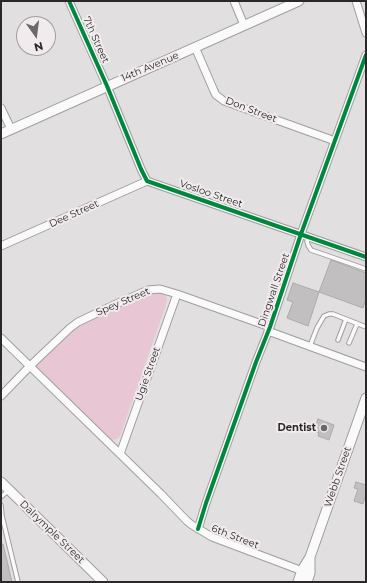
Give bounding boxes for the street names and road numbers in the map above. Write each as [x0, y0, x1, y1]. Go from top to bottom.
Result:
street label: 7th Street [80, 15, 112, 65]
street label: 14th Avenue [119, 49, 181, 85]
street label: Don Street [224, 95, 278, 125]
street label: Vosloo Street [178, 178, 244, 210]
street label: Dee Street [47, 198, 101, 230]
street label: Dingwall Street [256, 252, 292, 328]
street label: Spey Street [94, 285, 152, 319]
street label: Ugie Street [133, 345, 163, 403]
street label: Webb Street [322, 445, 354, 509]
street label: Dalrymple Street [17, 498, 87, 566]
street label: 6th Street [210, 522, 260, 552]

